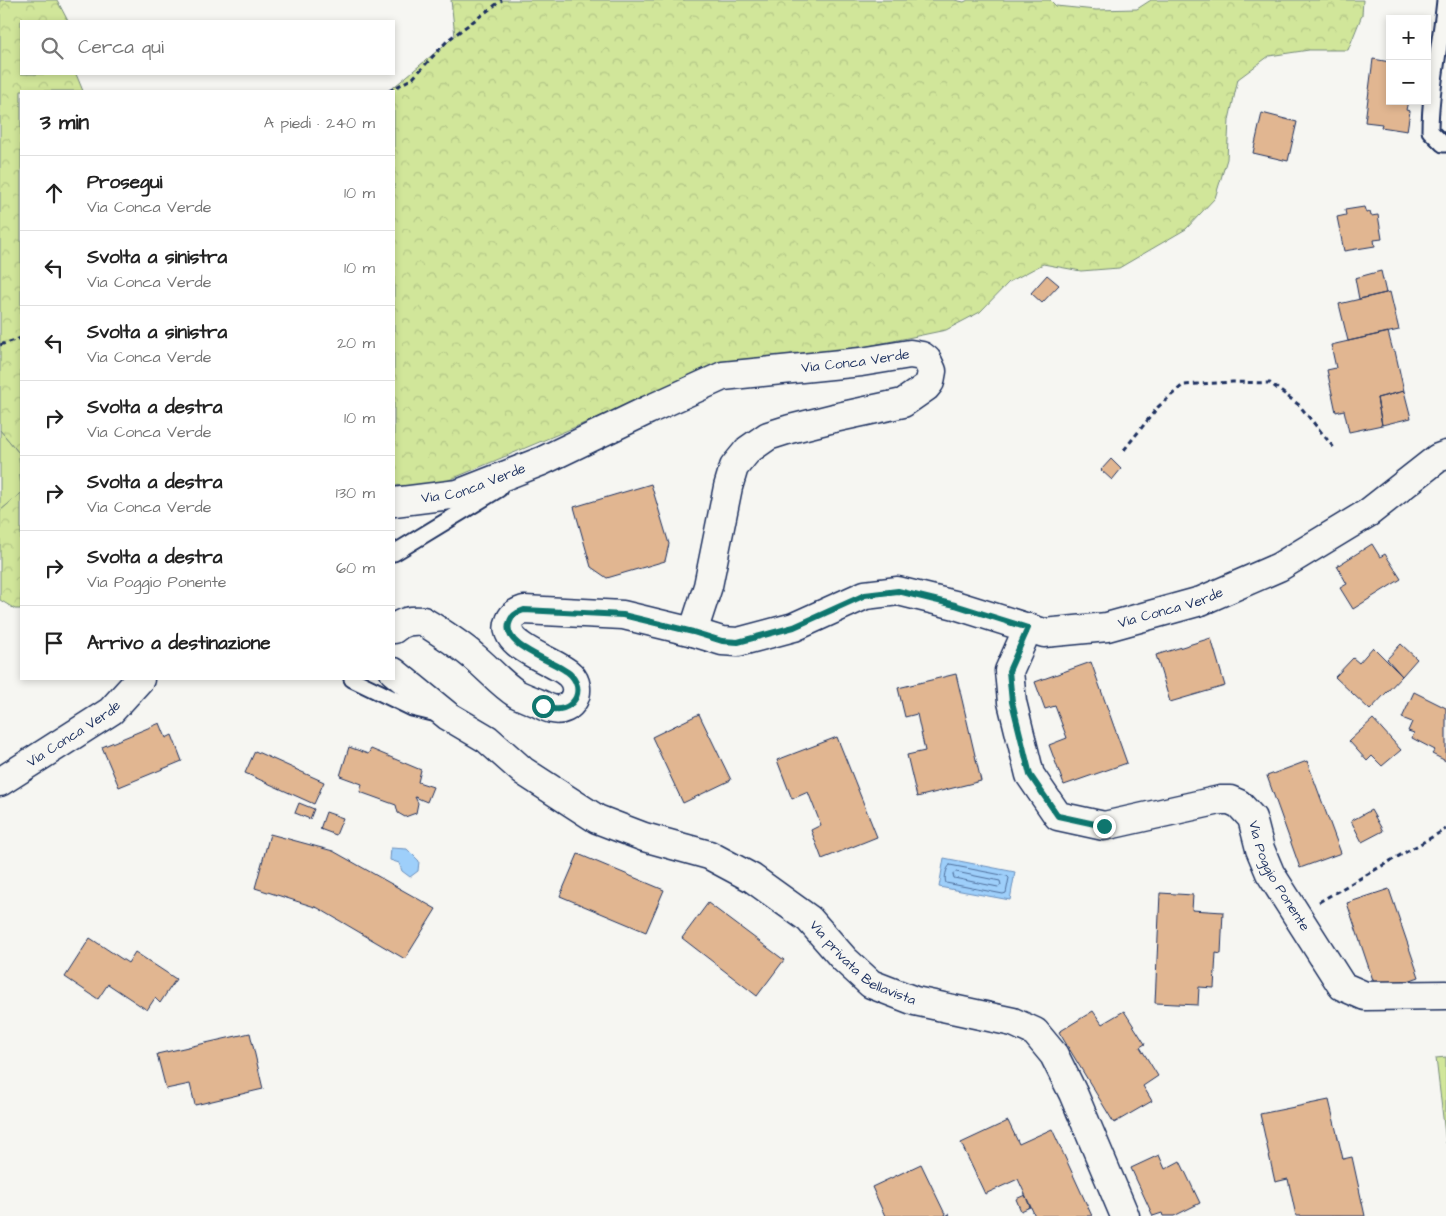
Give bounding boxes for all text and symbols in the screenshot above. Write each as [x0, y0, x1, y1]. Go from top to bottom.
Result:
map controls [1386, 15, 1431, 105]
button: + [1386, 15, 1431, 60]
search box [20, 20, 395, 75]
icon: search [38, 34, 66, 62]
text: Cerca qui [78, 34, 164, 61]
button: − [1386, 60, 1431, 105]
text: 3 min [40, 108, 89, 137]
text: A piedi · 240 m [264, 112, 375, 134]
text: Prosegui [87, 169, 162, 196]
icon: ahead [40, 179, 68, 207]
text: 10 m [344, 182, 375, 204]
text: Via Conca Verde [87, 196, 211, 218]
text: Svolta a sinistra [87, 244, 227, 271]
icon: left [40, 254, 68, 282]
text: 10 m [344, 257, 375, 279]
text: Via Conca Verde [87, 271, 211, 293]
text: Svolta a sinistra [87, 319, 227, 346]
icon: left [40, 329, 68, 357]
text: 20 m [337, 332, 375, 354]
street label: Via Conca Verde [800, 344, 911, 378]
text: Via Conca Verde [87, 346, 211, 368]
text: Svolta a destra [87, 394, 222, 421]
icon: right [40, 404, 68, 432]
text: 10 m [344, 407, 375, 429]
text: Via Conca Verde [87, 421, 211, 443]
street label: Via Conca Verde [420, 458, 529, 509]
text: Svolta a destra [87, 469, 222, 496]
icon: right [40, 479, 68, 507]
text: 130 m [336, 482, 375, 504]
text: Via Conca Verde [87, 496, 211, 518]
text: Svolta a destra [87, 544, 222, 571]
icon: right [40, 554, 68, 582]
text: 60 m [336, 557, 375, 579]
text: Via Poggio Ponente [87, 571, 227, 593]
street label: Via Conca Verde [1116, 582, 1227, 633]
icon: arrive [40, 629, 68, 657]
text: Arrivo a destinazione [87, 630, 270, 657]
route start [532, 695, 555, 718]
street label: Via Conca Verde [23, 696, 126, 772]
route end [1093, 815, 1116, 838]
street label: Via Poggio Ponente [1243, 818, 1315, 935]
street label: Via privata Bellavista [805, 916, 919, 1010]

